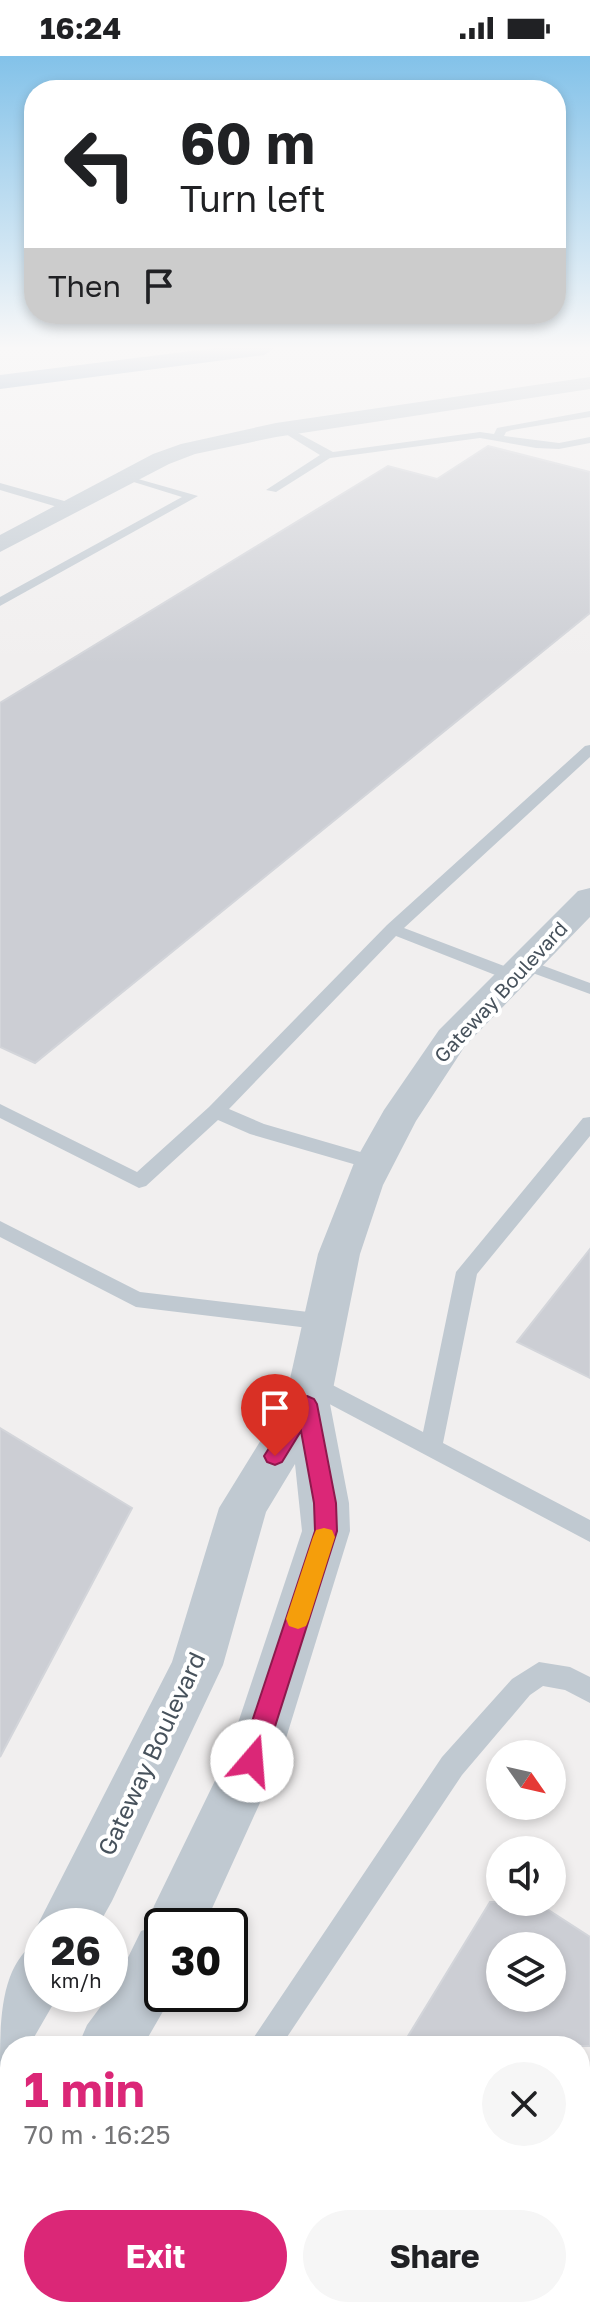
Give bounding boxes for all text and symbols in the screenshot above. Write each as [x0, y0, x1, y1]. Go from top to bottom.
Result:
text: 16:24 [40, 10, 121, 46]
text: 60 m [180, 109, 315, 176]
icon: left [48, 112, 152, 216]
text: Turn left [180, 177, 326, 220]
icon: arrive [137, 264, 181, 308]
text: Then [48, 268, 121, 304]
street label: Gateway Boulevard [429, 916, 572, 1067]
pin [241, 1374, 309, 1456]
icon: arrive [253, 1386, 297, 1430]
street label: Gateway Boulevard [91, 1647, 210, 1860]
position arrow [210, 1719, 294, 1803]
north arrow [486, 1740, 566, 1820]
map controls [486, 1740, 566, 2012]
button: sound [486, 1836, 566, 1916]
speed limit sign: 30 [144, 1908, 248, 2012]
text: 26 [51, 1926, 101, 1974]
button: layers [486, 1932, 566, 2012]
text: km/h [51, 1968, 101, 1992]
text: 1 min [24, 2060, 145, 2118]
button: close [482, 2062, 566, 2146]
text: 70 m · 16:25 [24, 2119, 171, 2150]
button: Exit [24, 2210, 287, 2302]
button: Share [303, 2210, 566, 2302]

